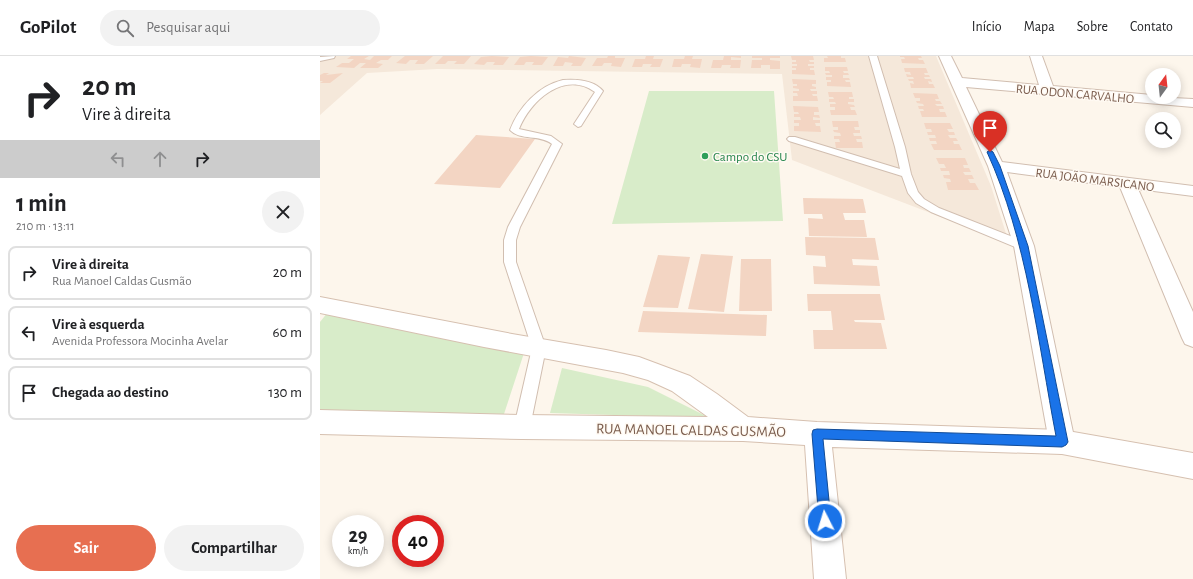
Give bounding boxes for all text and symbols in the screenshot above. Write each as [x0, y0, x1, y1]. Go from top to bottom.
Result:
search box [100, 10, 380, 46]
icon: search [114, 17, 136, 39]
text: GoPilot [20, 18, 76, 37]
text: Pesquisar aqui [146, 20, 230, 35]
text: Início [972, 20, 1002, 34]
text: Mapa [1024, 20, 1055, 34]
text: Sobre [1077, 20, 1108, 34]
text: Contato [1130, 20, 1173, 34]
north arrow [1145, 68, 1181, 104]
map controls [1145, 68, 1181, 148]
icon: right [16, 72, 68, 124]
text: 20 m [82, 73, 137, 101]
street label: RUA ODON CARVALHO [1015, 83, 1134, 106]
text: Vire à direita [82, 106, 171, 124]
pin [973, 111, 1007, 152]
button: search [1145, 112, 1181, 148]
icon: arrive [979, 117, 1001, 139]
icon: left [107, 148, 129, 170]
icon: ahead [149, 148, 171, 170]
icon: right [191, 148, 213, 170]
marker: Campo do CSU [700, 151, 710, 161]
place label: Campo do CSU [713, 151, 787, 164]
street label: RUA JOÃO MARSICANO [1035, 165, 1155, 194]
button: close [262, 191, 304, 233]
text: 1 min [16, 192, 67, 216]
text: 210 m · 13:11 [16, 220, 75, 233]
text: Vire à direita [52, 257, 129, 272]
icon: right [18, 262, 40, 284]
text: 20 m [273, 265, 302, 280]
text: Rua Manoel Caldas Gusmão [52, 275, 192, 288]
text: Vire à esquerda [52, 317, 145, 332]
icon: left [18, 322, 40, 344]
text: 60 m [273, 325, 302, 340]
text: Avenida Professora Mocinha Avelar [52, 335, 228, 348]
icon: arrive [18, 382, 40, 404]
text: Chegada ao destino [52, 385, 169, 400]
text: 130 m [268, 385, 302, 400]
street label: RUA MANOEL CALDAS GUSMÃO [596, 420, 786, 440]
position arrow [804, 500, 846, 542]
speed limit sign: 40 [392, 515, 444, 567]
button: Sair [16, 525, 156, 571]
button: Compartilhar [164, 525, 304, 571]
text: 29 [348, 526, 368, 546]
text: km/h [348, 546, 368, 556]

